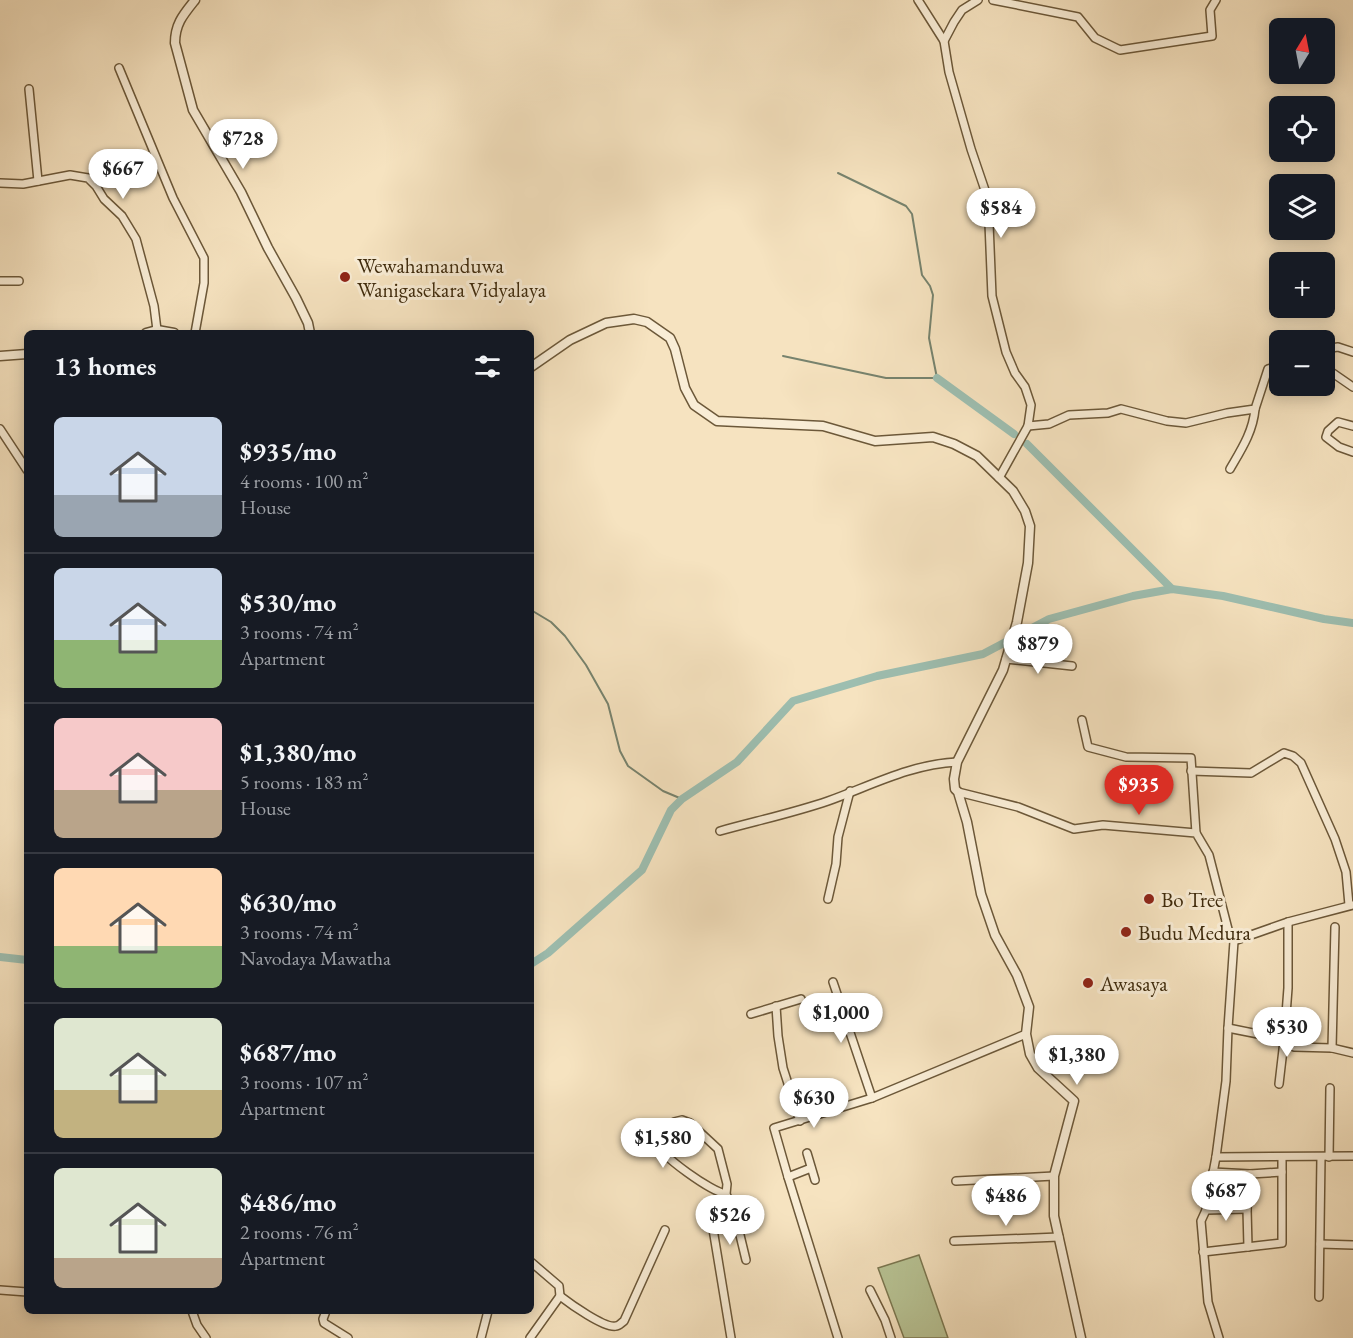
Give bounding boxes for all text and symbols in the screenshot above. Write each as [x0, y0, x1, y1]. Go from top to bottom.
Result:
north arrow [1269, 18, 1335, 84]
map controls [1269, 18, 1335, 396]
button: locate [1269, 96, 1335, 162]
pin: $728 [207, 119, 279, 170]
text: $728 [223, 125, 263, 151]
pin: $667 [87, 149, 159, 200]
text: $667 [103, 155, 143, 181]
button: layers [1269, 174, 1335, 240]
pin: $584 [965, 188, 1037, 239]
text: $584 [981, 194, 1021, 220]
place label: Wewahamanduwa Wanigasekara Vidyalaya [357, 252, 547, 303]
button: + [1269, 252, 1335, 318]
marker: Wewahamanduwa Wanigasekara Vidyalaya [338, 270, 352, 284]
button: − [1269, 330, 1335, 396]
text: 13 homes [54, 349, 156, 383]
icon: filters [471, 350, 504, 383]
text: $935/mo [240, 434, 336, 468]
icon: home [102, 441, 174, 513]
text: 4 rooms · 100 m² [240, 468, 368, 494]
text: House [240, 494, 291, 520]
text: $530/mo [240, 585, 336, 619]
icon: home [102, 592, 174, 664]
text: 3 rooms · 74 m² [240, 619, 359, 645]
pin: $879 [1002, 624, 1074, 675]
text: $879 [1018, 630, 1058, 656]
text: Apartment [240, 645, 325, 671]
text: $1,380/mo [240, 735, 356, 769]
icon: home [102, 742, 174, 814]
pin: $935 [1103, 765, 1175, 816]
text: 5 rooms · 183 m² [240, 769, 368, 795]
text: $935 [1119, 771, 1159, 797]
text: House [240, 795, 291, 821]
text: $630/mo [240, 885, 336, 919]
place label: Bo Tree [1161, 886, 1223, 913]
icon: home [102, 892, 174, 964]
marker: Bo Tree [1142, 892, 1156, 906]
text: 3 rooms · 74 m² [240, 919, 359, 945]
place label: Budu Medura [1138, 919, 1251, 946]
marker: Budu Medura [1119, 925, 1133, 939]
text: Navodaya Mawatha [240, 945, 391, 971]
place label: Awasaya [1099, 970, 1168, 997]
marker: Awasaya [1081, 976, 1095, 990]
pin: $1,000 [792, 993, 890, 1044]
text: $1,000 [813, 999, 869, 1025]
pin: $530 [1251, 1007, 1323, 1058]
text: $530 [1267, 1013, 1307, 1039]
text: $687/mo [240, 1035, 336, 1069]
pin: $1,380 [1028, 1035, 1126, 1086]
text: $1,380 [1049, 1041, 1105, 1067]
icon: home [102, 1042, 174, 1114]
text: 3 rooms · 107 m² [240, 1069, 368, 1095]
pin: $630 [778, 1078, 850, 1129]
text: $630 [794, 1084, 834, 1110]
text: Apartment [240, 1095, 325, 1121]
pin: $1,580 [614, 1118, 712, 1169]
text: $1,580 [635, 1124, 691, 1150]
pin: $687 [1190, 1171, 1262, 1222]
pin: $486 [970, 1176, 1042, 1227]
text: $687 [1206, 1177, 1246, 1203]
text: $486 [986, 1182, 1026, 1208]
text: $486/mo [240, 1185, 336, 1219]
icon: home [102, 1192, 174, 1264]
pin: $526 [694, 1195, 766, 1246]
text: $526 [710, 1201, 750, 1227]
text: 2 rooms · 76 m² [240, 1219, 359, 1245]
text: Apartment [240, 1245, 325, 1271]

